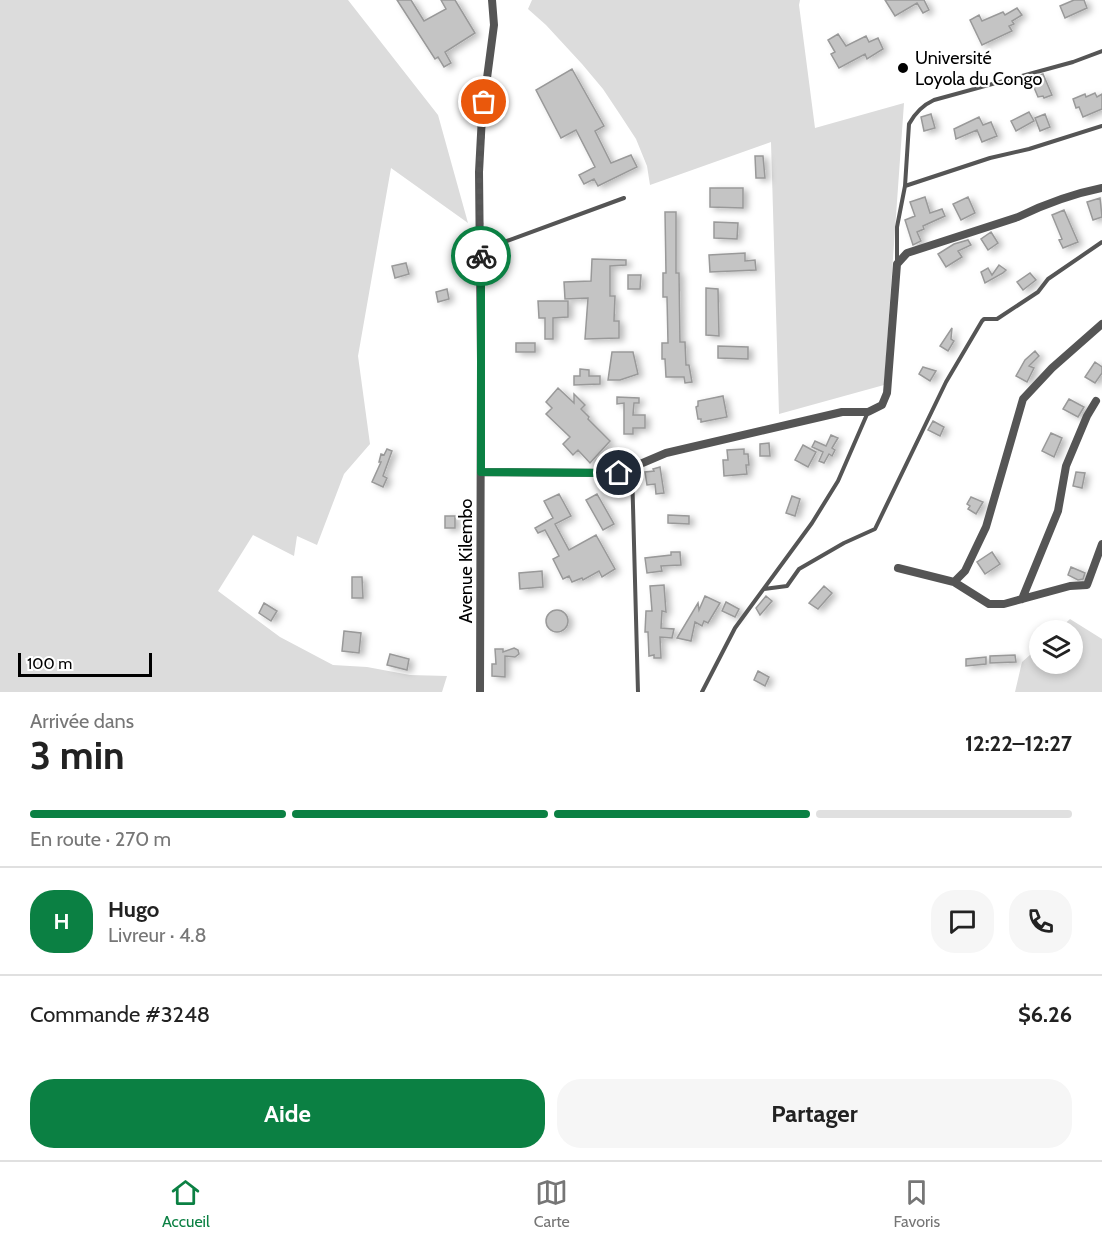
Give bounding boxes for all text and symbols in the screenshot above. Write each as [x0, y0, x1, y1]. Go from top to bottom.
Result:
place label: Université Loyola du Congo [915, 47, 1043, 90]
marker: Université Loyola du Congo [896, 61, 910, 75]
pin [458, 76, 509, 127]
icon: bag [467, 85, 500, 118]
courier [451, 226, 511, 286]
icon: bike [465, 240, 498, 273]
pin [593, 447, 644, 498]
icon: home [602, 456, 635, 489]
street label: Avenue Kilembo [455, 499, 477, 623]
map controls [1029, 620, 1083, 674]
button: layers [1029, 620, 1083, 674]
scale bar [18, 650, 152, 678]
text: 100 m [27, 654, 72, 673]
text: Arrivée dans [30, 709, 134, 733]
text: 12:22–12:27 [965, 730, 1072, 757]
text: 3 min [30, 731, 125, 779]
text: En route · 270 m [30, 827, 171, 851]
button: chat [931, 890, 994, 953]
button: phone [1009, 890, 1072, 953]
text: Hugo [108, 896, 159, 923]
text: H [53, 908, 70, 935]
text: Livreur · 4.8 [108, 923, 207, 947]
text: Commande #3248 [30, 1001, 210, 1028]
text: $6.26 [1018, 1001, 1072, 1028]
button: Aide [30, 1079, 545, 1148]
button: Partager [557, 1079, 1072, 1148]
tab: Accueil [162, 1176, 210, 1231]
tab: Carte [534, 1176, 570, 1231]
tab: Favoris [894, 1176, 940, 1231]

